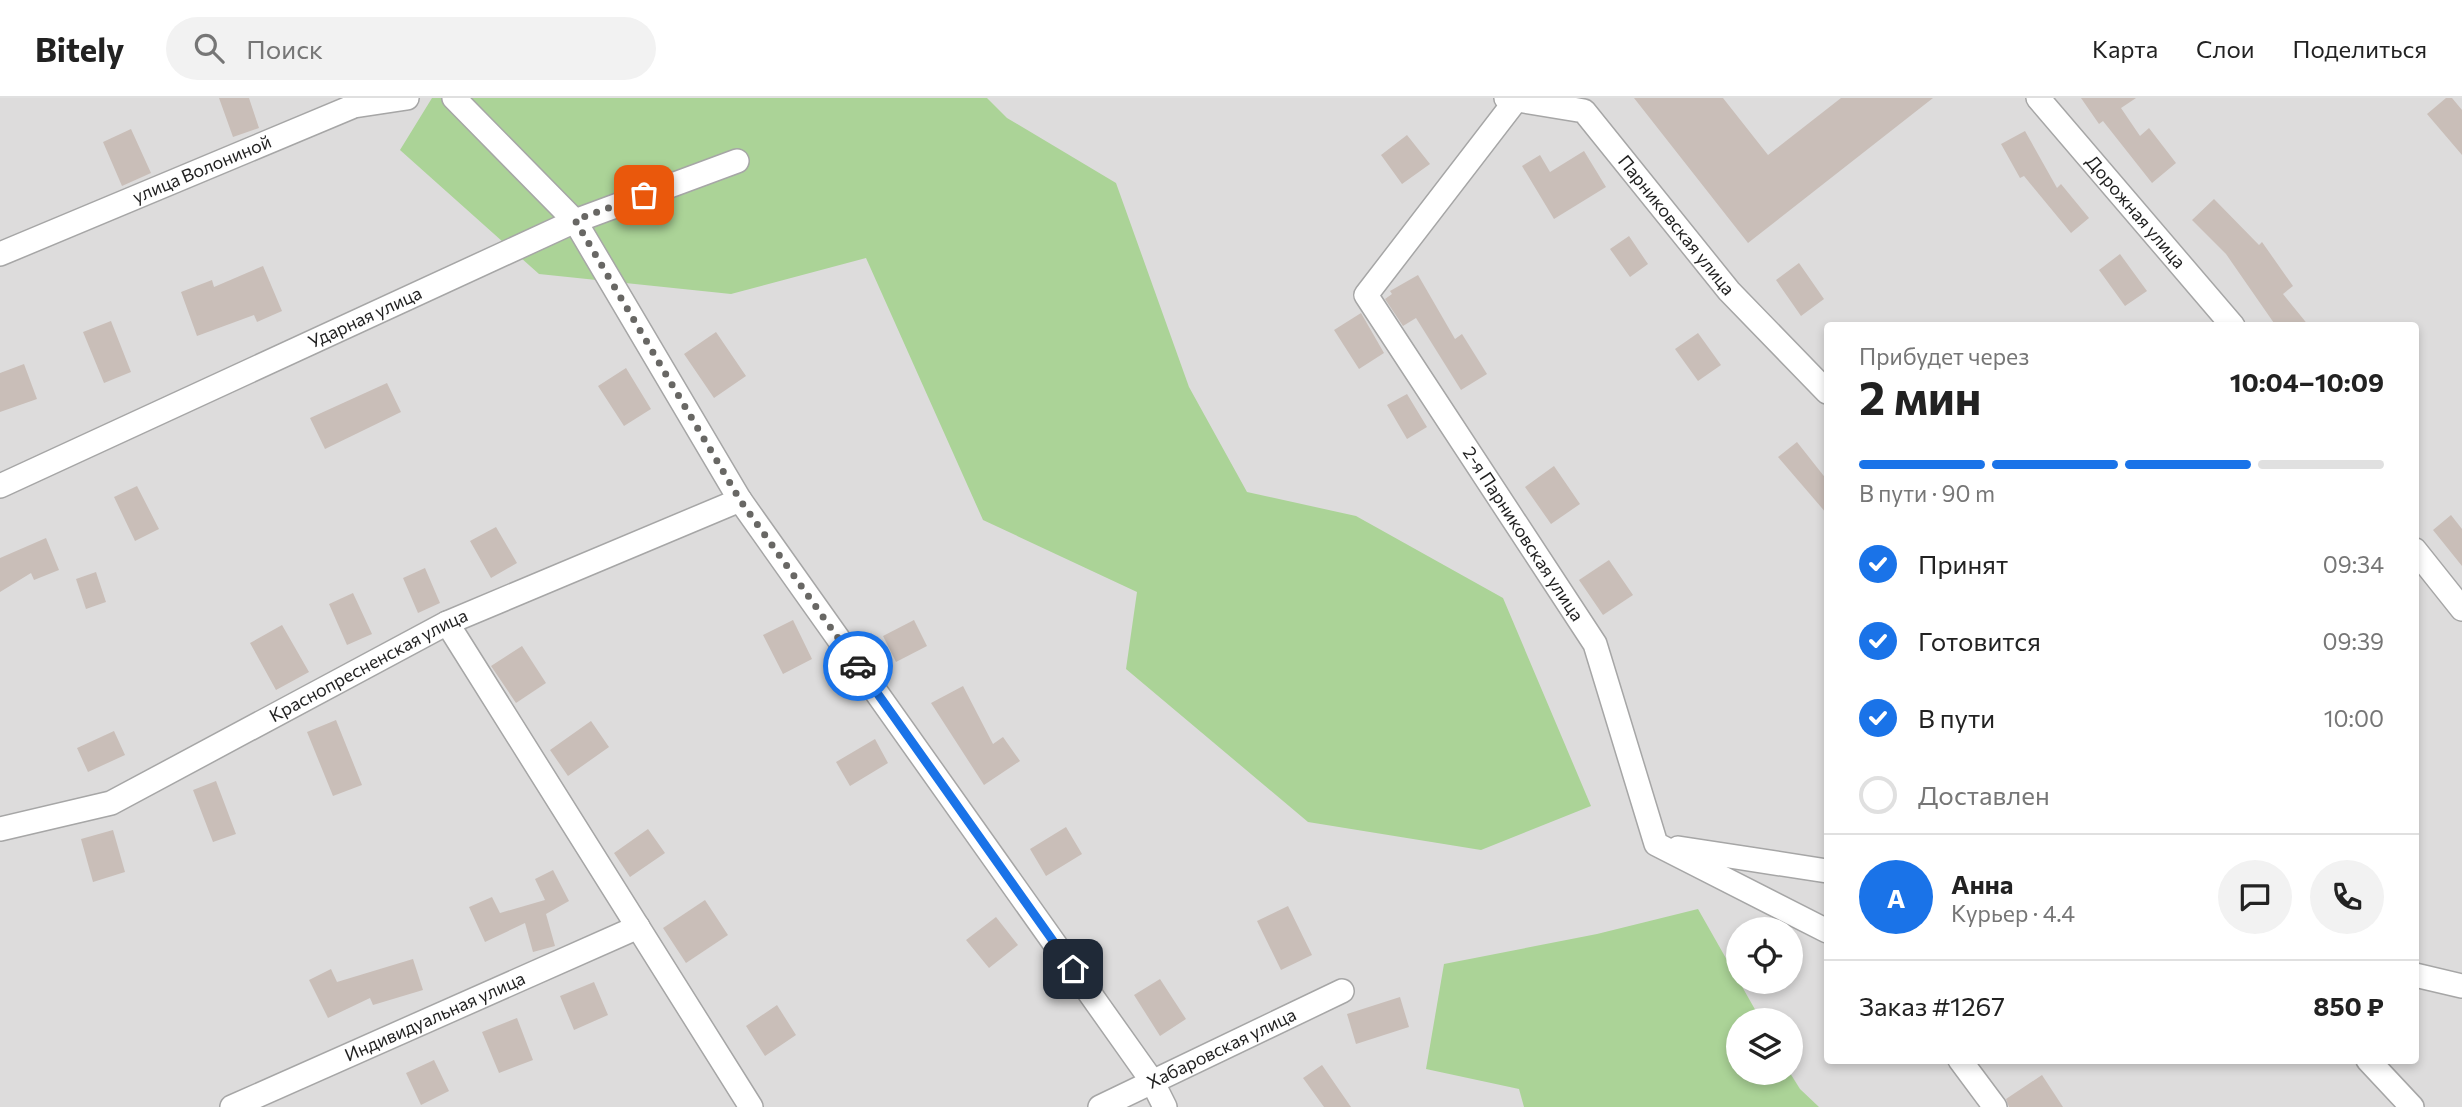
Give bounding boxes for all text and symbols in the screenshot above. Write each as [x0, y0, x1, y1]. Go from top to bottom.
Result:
search box [166, 17, 656, 80]
text: Bitely [35, 28, 124, 69]
icon: search [190, 29, 228, 67]
text: Поиск [246, 33, 323, 64]
text: Карта [2092, 34, 2158, 63]
text: Слои [2196, 34, 2254, 63]
text: Поделиться [2292, 34, 2427, 63]
street label: улица Волониной [129, 130, 274, 207]
street label: Парниковская улица [1614, 150, 1740, 299]
street label: Дорожная улица [2082, 150, 2191, 272]
pin [614, 165, 674, 225]
icon: bag [625, 176, 663, 214]
street label: Ударная улица [304, 281, 425, 352]
text: Прибудет через [1859, 342, 2029, 370]
text: 10:04–10:09 [2230, 366, 2384, 397]
text: 2 мин [1859, 368, 1981, 424]
street label: 2-я Парниковская улица [1459, 442, 1589, 625]
text: В пути · 90 m [1859, 479, 1995, 507]
icon: check [1859, 545, 1897, 583]
text: Принят [1918, 548, 2008, 579]
text: 09:34 [2323, 550, 2384, 578]
street label: Краснопресненская улица [265, 604, 471, 726]
icon: check [1859, 622, 1897, 660]
text: Готовится [1918, 625, 2041, 656]
text: 09:39 [2323, 627, 2384, 655]
courier [823, 631, 893, 701]
icon: car [839, 647, 877, 685]
icon: check [1859, 699, 1897, 737]
text: В пути [1918, 702, 1995, 733]
text: 10:00 [2324, 704, 2384, 732]
text: Доставлен [1918, 779, 2050, 810]
button: chat [2218, 860, 2292, 934]
button: phone [2310, 860, 2384, 934]
text: Анна [1951, 868, 2013, 899]
text: А [1887, 882, 1905, 913]
text: Курьер · 4.4 [1951, 899, 2075, 927]
map controls [1726, 917, 1803, 1085]
button: locate [1726, 917, 1803, 994]
pin [1043, 939, 1103, 999]
icon: home [1054, 950, 1092, 988]
street label: Индивидуальная улица [341, 967, 528, 1066]
text: Заказ #1267 [1859, 990, 2005, 1021]
text: 850 ₽ [2313, 990, 2384, 1021]
street label: Хабаровская улица [1143, 1003, 1299, 1093]
button: layers [1726, 1008, 1803, 1085]

